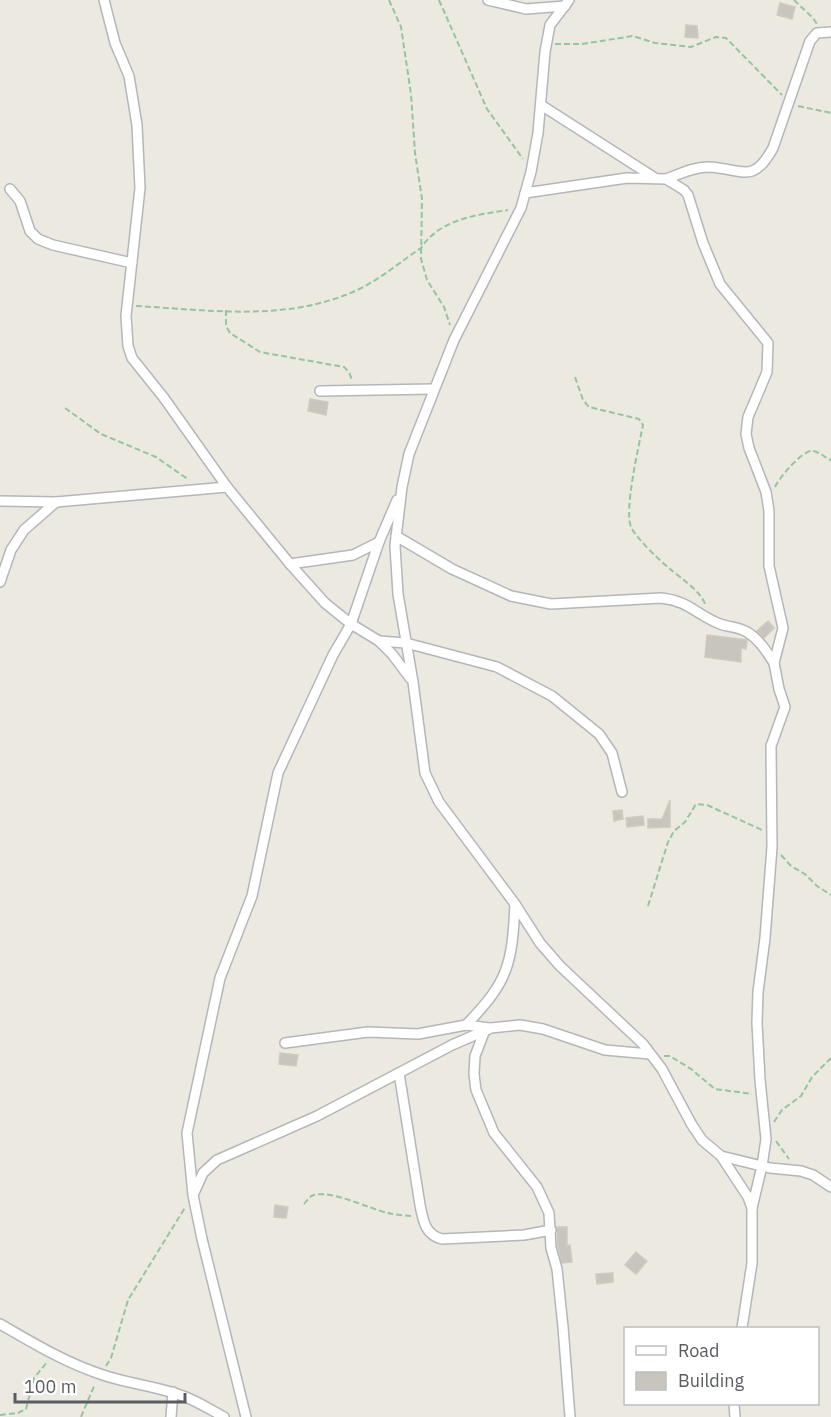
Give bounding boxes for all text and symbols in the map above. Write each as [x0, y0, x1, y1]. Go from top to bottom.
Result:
legend [624, 1327, 819, 1405]
text: Road [678, 1339, 719, 1362]
scale bar [15, 1366, 184, 1404]
text: Building [678, 1369, 745, 1392]
text: 100 m [24, 1375, 76, 1398]

